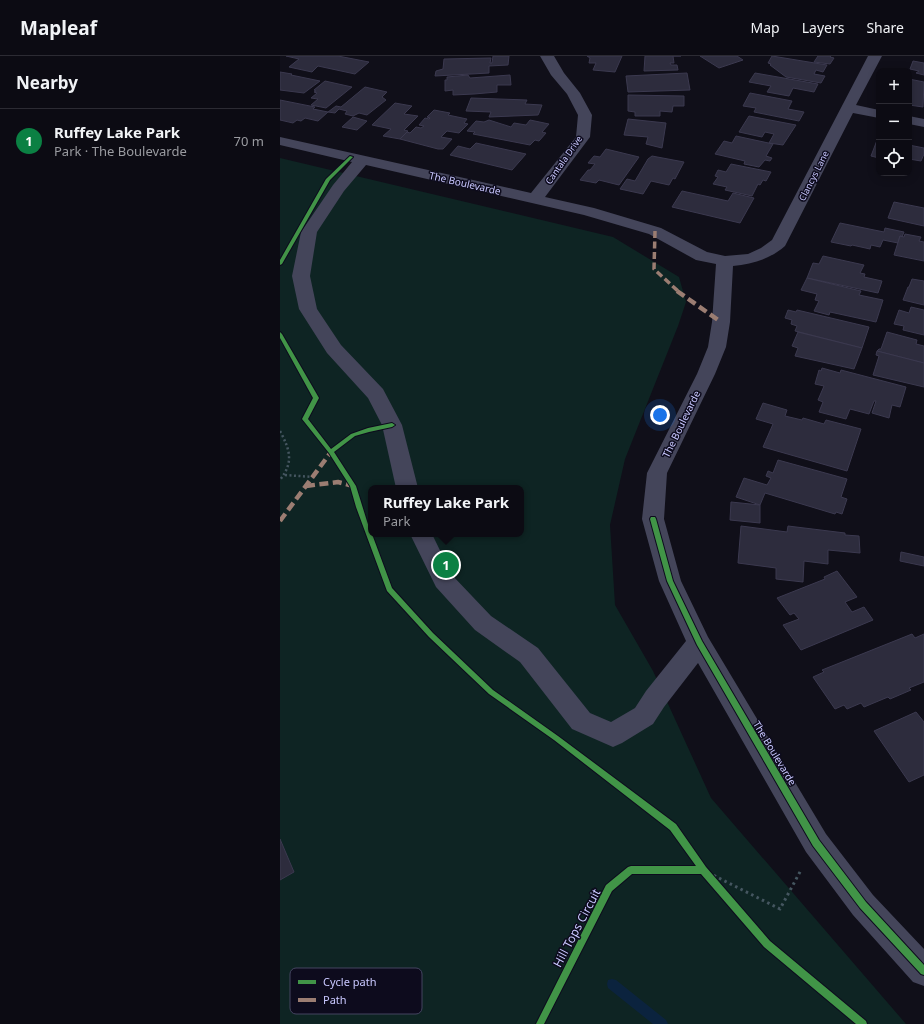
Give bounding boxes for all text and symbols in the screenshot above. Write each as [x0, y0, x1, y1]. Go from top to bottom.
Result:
text: Mapleaf [20, 15, 97, 41]
text: Map [751, 18, 780, 37]
text: Layers [802, 18, 844, 37]
text: Share [866, 18, 904, 37]
map controls [876, 68, 912, 176]
button: + [876, 68, 912, 104]
text: Nearby [16, 71, 78, 94]
button: − [876, 104, 912, 140]
text: Ruffey Lake Park [54, 122, 180, 142]
text: 1 [25, 132, 33, 150]
text: 70 m [234, 132, 264, 150]
street label: Cantala Drive [542, 133, 585, 187]
button: locate [876, 140, 912, 176]
text: Park · The Boulevarde [54, 142, 187, 160]
street label: Clancys Lane [795, 149, 832, 203]
street label: The Boulevarde [428, 168, 503, 198]
street label: The Boulevarde [659, 388, 703, 460]
your location [650, 405, 670, 425]
popup [368, 485, 524, 537]
text: Ruffey Lake Park [383, 492, 509, 512]
text: Park [383, 512, 410, 530]
pin: 1 [433, 550, 459, 580]
street label: The Boulevarde [750, 718, 800, 788]
street label: Hill Tops Circuit [549, 885, 605, 970]
legend [290, 968, 422, 1014]
text: Cycle path [323, 974, 376, 989]
text: Path [323, 992, 347, 1007]

